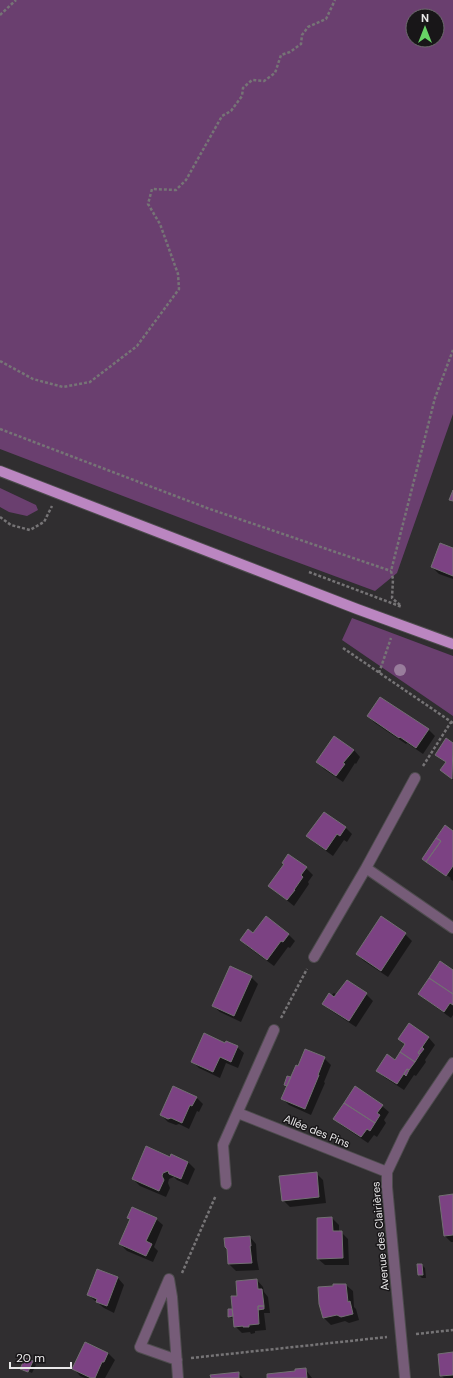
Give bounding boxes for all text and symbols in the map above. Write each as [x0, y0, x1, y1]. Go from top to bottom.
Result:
north arrow [405, 8, 445, 48]
text: N [421, 11, 429, 25]
street label: Allée des Pins [282, 1111, 352, 1151]
street label: Avenue des Clairières [368, 1181, 392, 1291]
scale bar [10, 1344, 71, 1370]
text: 20 m [16, 1350, 45, 1366]

